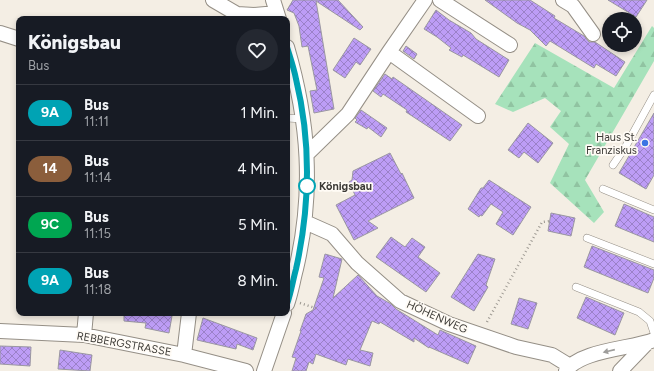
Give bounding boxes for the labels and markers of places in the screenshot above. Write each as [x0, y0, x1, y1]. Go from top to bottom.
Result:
place label: Haus St. Franziskus [586, 131, 637, 157]
marker: Haus St. Franziskus [640, 138, 650, 148]
marker: Königsbau [298, 177, 316, 195]
place label: Königsbau [319, 180, 372, 193]

